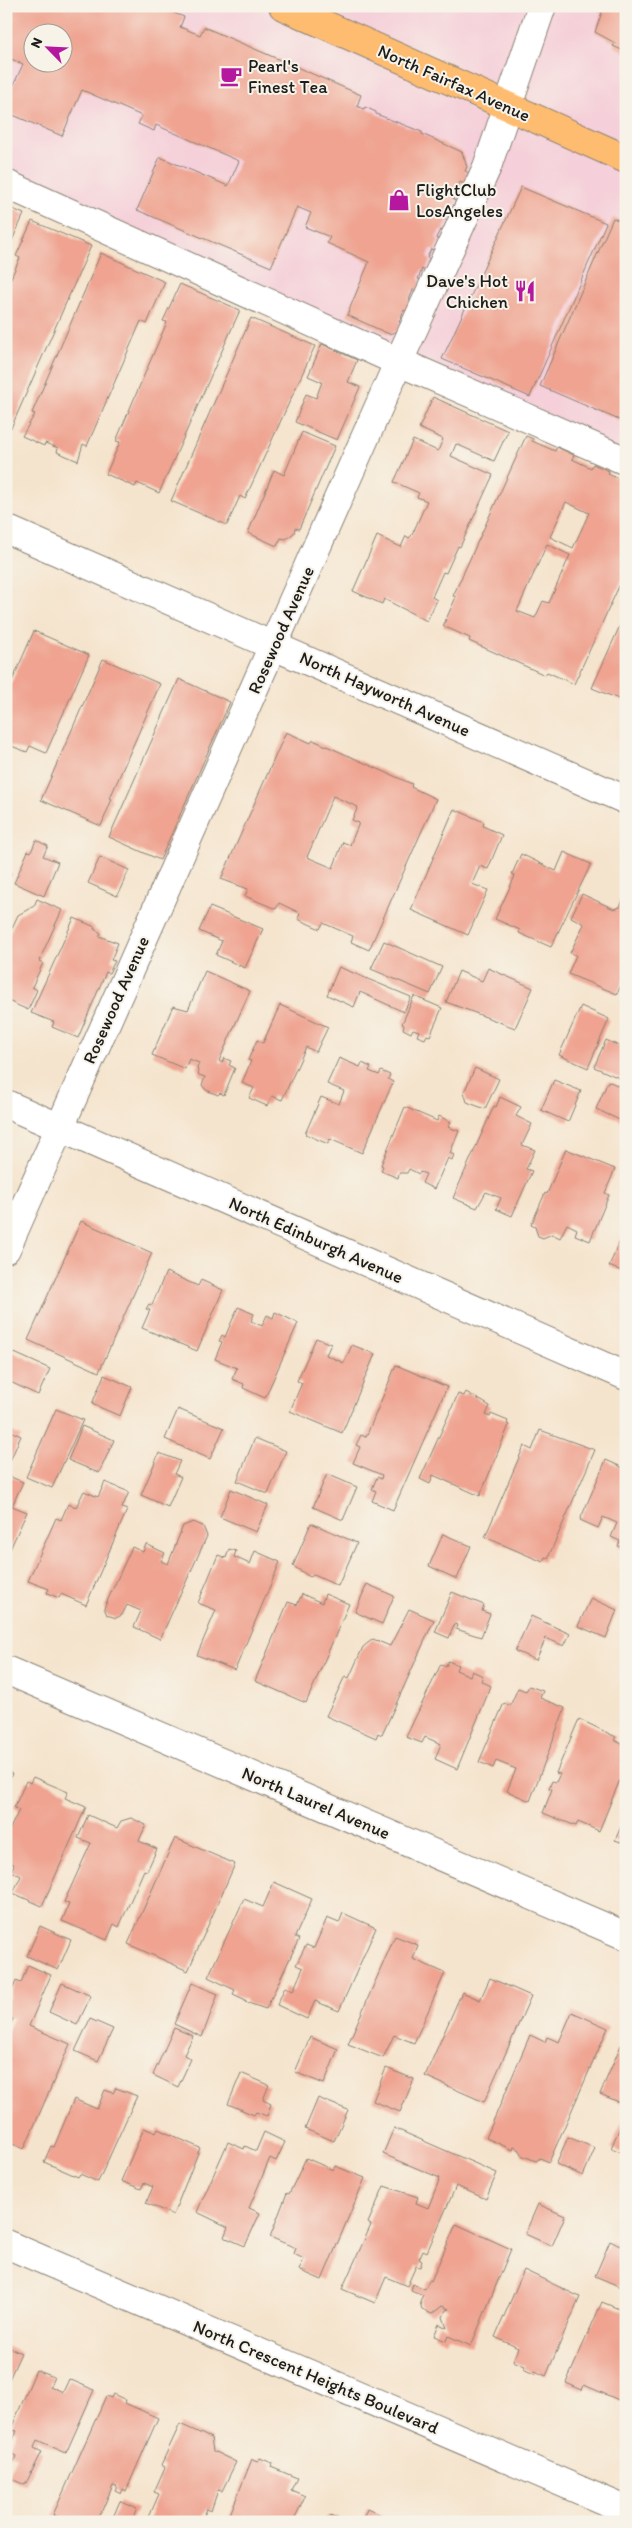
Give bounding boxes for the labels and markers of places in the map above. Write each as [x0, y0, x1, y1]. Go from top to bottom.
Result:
place label: Pearl's Finest Tea [248, 55, 328, 98]
cafe icon: Pearl's Finest Tea [218, 63, 244, 89]
place label: FlightClub LosAngeles [416, 179, 503, 222]
shop icon: FlightClub LosAngeles [386, 187, 412, 213]
place label: Dave's Hot Chichen [426, 270, 508, 313]
restaurant icon: Dave's Hot Chichen [512, 278, 538, 304]

